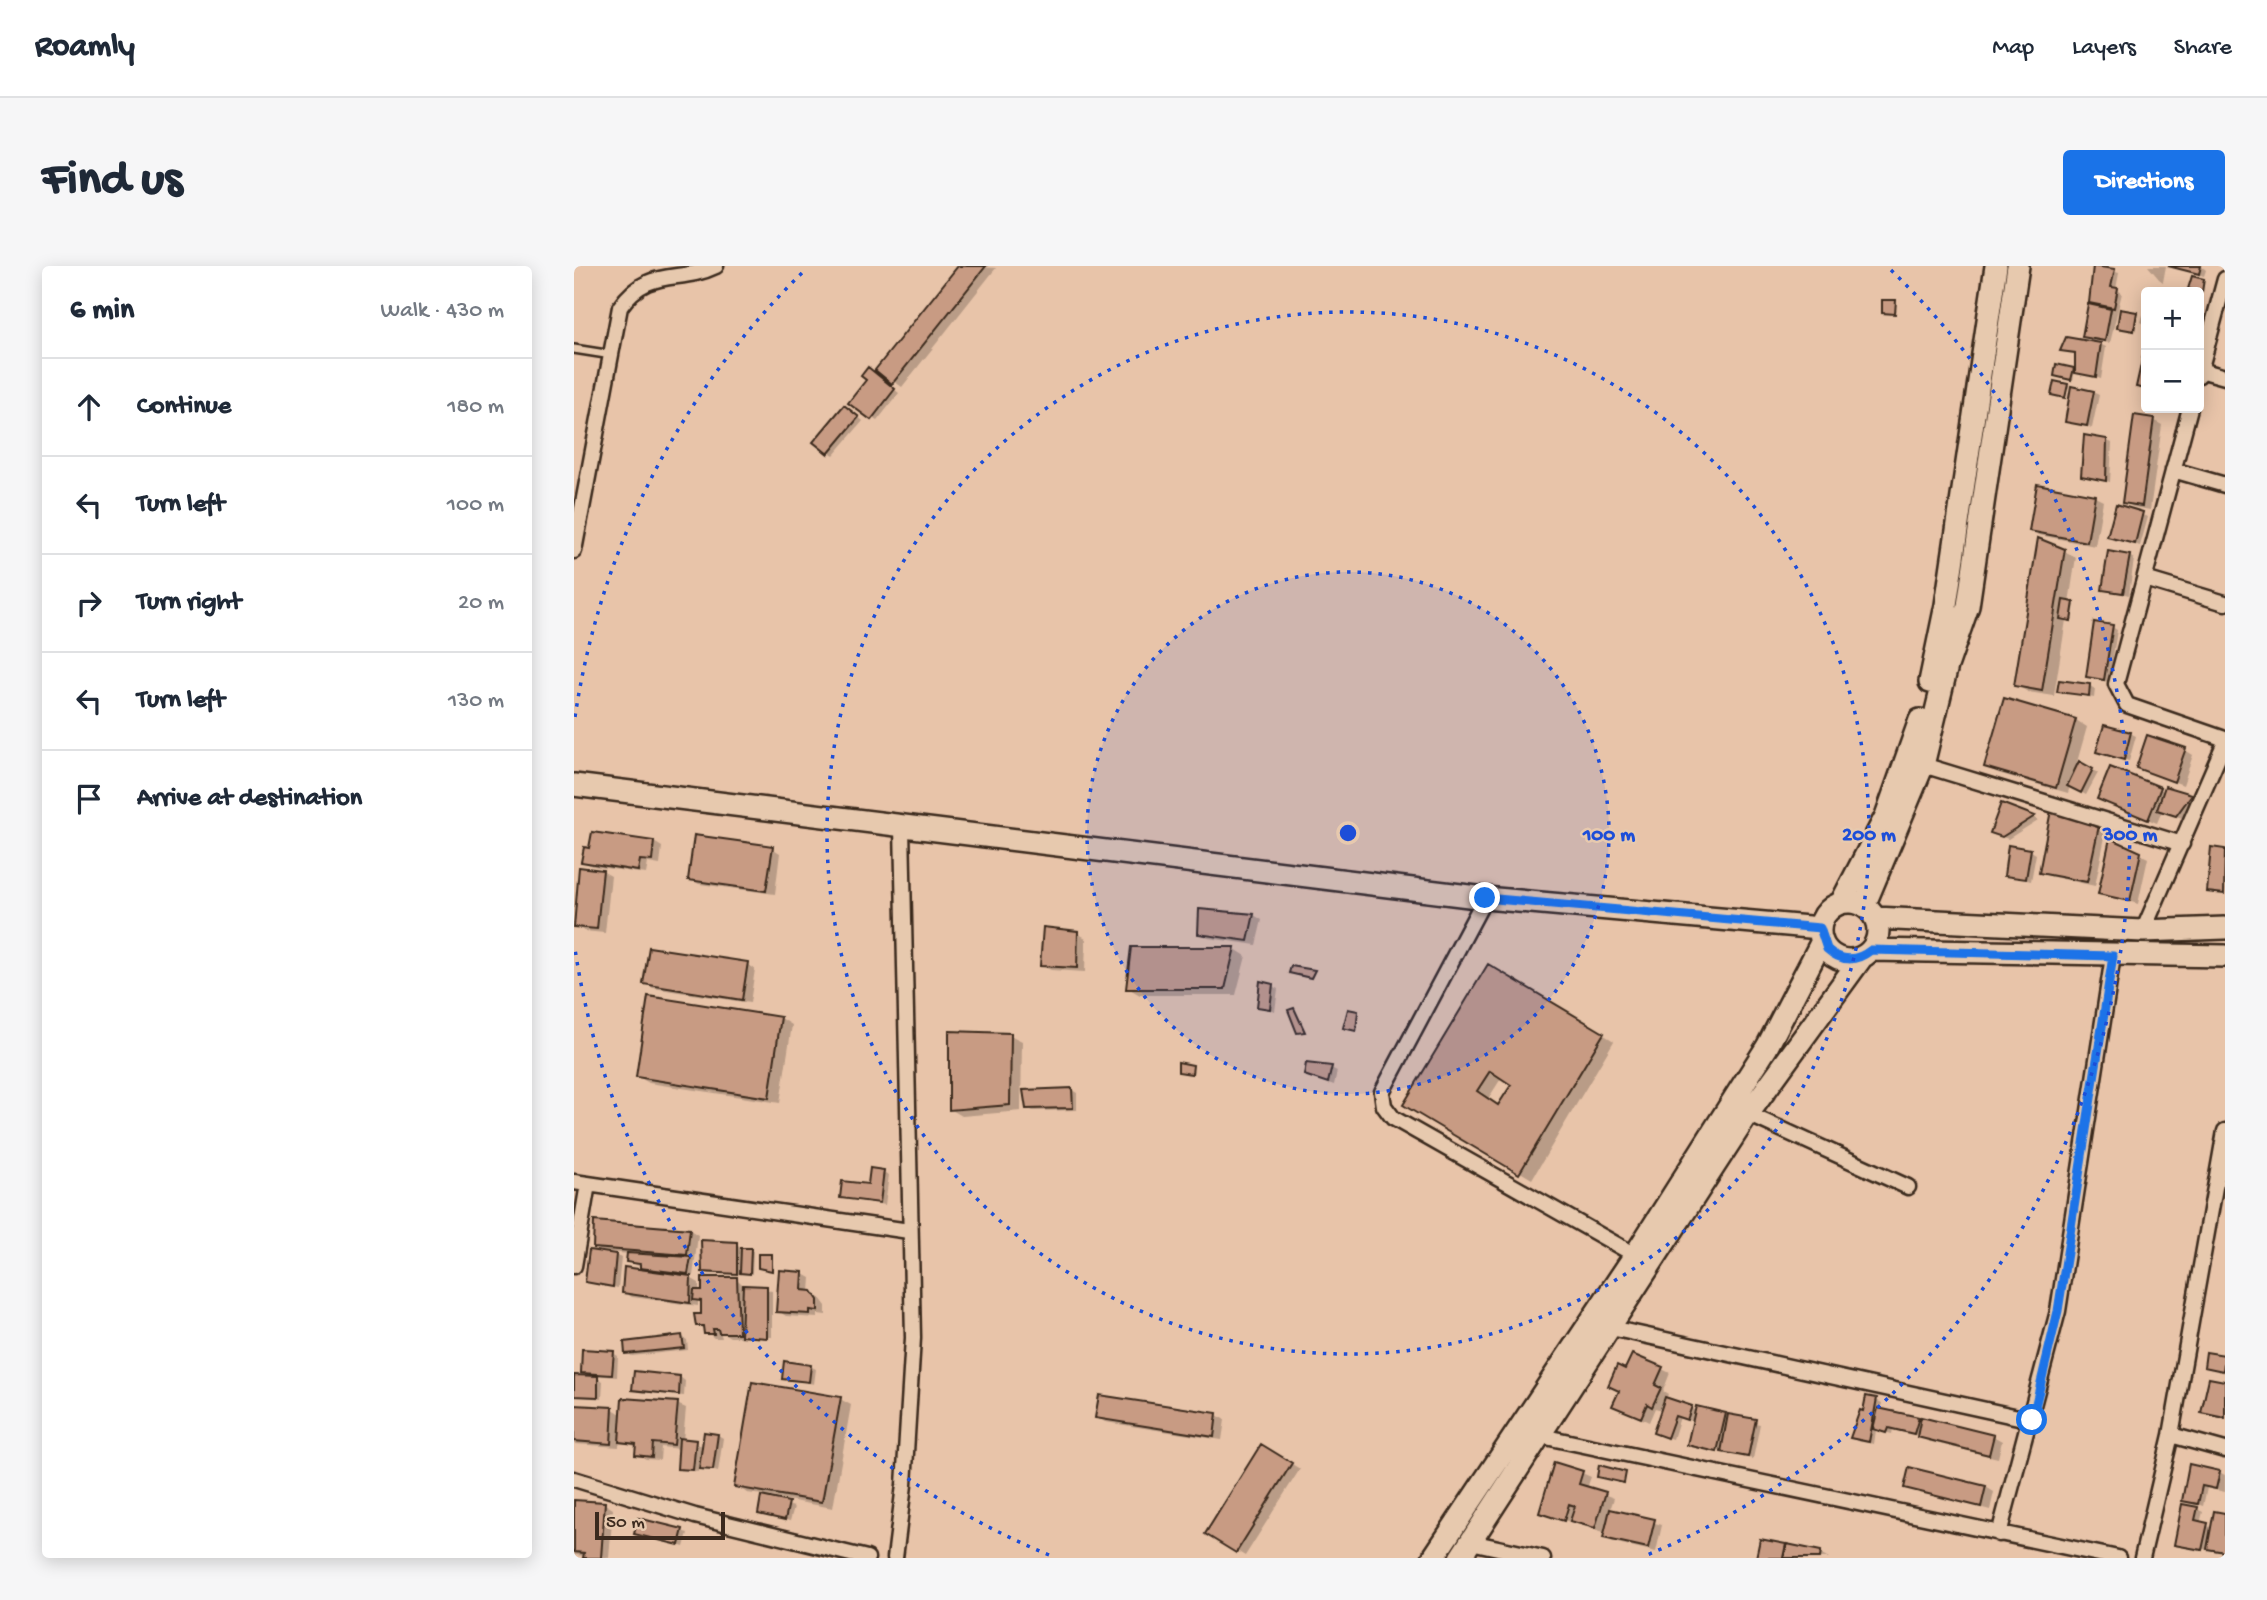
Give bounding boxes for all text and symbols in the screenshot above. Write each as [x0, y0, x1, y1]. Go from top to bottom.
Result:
text: Roamly [35, 29, 135, 67]
text: Map [1992, 34, 2034, 63]
text: Layers [2072, 34, 2136, 63]
text: Share [2174, 34, 2232, 63]
button: Directions [2063, 150, 2225, 215]
text: Find us [42, 153, 182, 211]
map controls [2141, 287, 2204, 413]
button: + [2141, 287, 2204, 350]
text: 6 min [70, 294, 134, 329]
text: Walk · 430 m [381, 298, 504, 325]
button: − [2141, 350, 2204, 413]
icon: ahead [70, 388, 108, 426]
text: Continue [137, 392, 231, 423]
text: 180 m [447, 394, 504, 421]
icon: left [70, 486, 108, 524]
text: Turn left [137, 490, 225, 521]
text: 100 m [447, 492, 504, 519]
icon: right [70, 584, 108, 622]
text: Turn right [137, 588, 241, 619]
text: 20 m [458, 590, 504, 617]
icon: left [70, 682, 108, 720]
text: Turn left [137, 686, 225, 717]
text: 130 m [448, 688, 504, 715]
icon: arrive [70, 780, 108, 818]
text: Arrive at destination [137, 784, 362, 815]
centre of rings [1336, 821, 1360, 845]
text: 100 m [1582, 824, 1635, 849]
text: 200 m [1842, 824, 1896, 849]
text: 300 m [2102, 824, 2157, 849]
route end [1469, 882, 1500, 913]
route start [2016, 1404, 2047, 1435]
scale bar [595, 1509, 724, 1541]
text: 50 m [606, 1512, 645, 1535]

